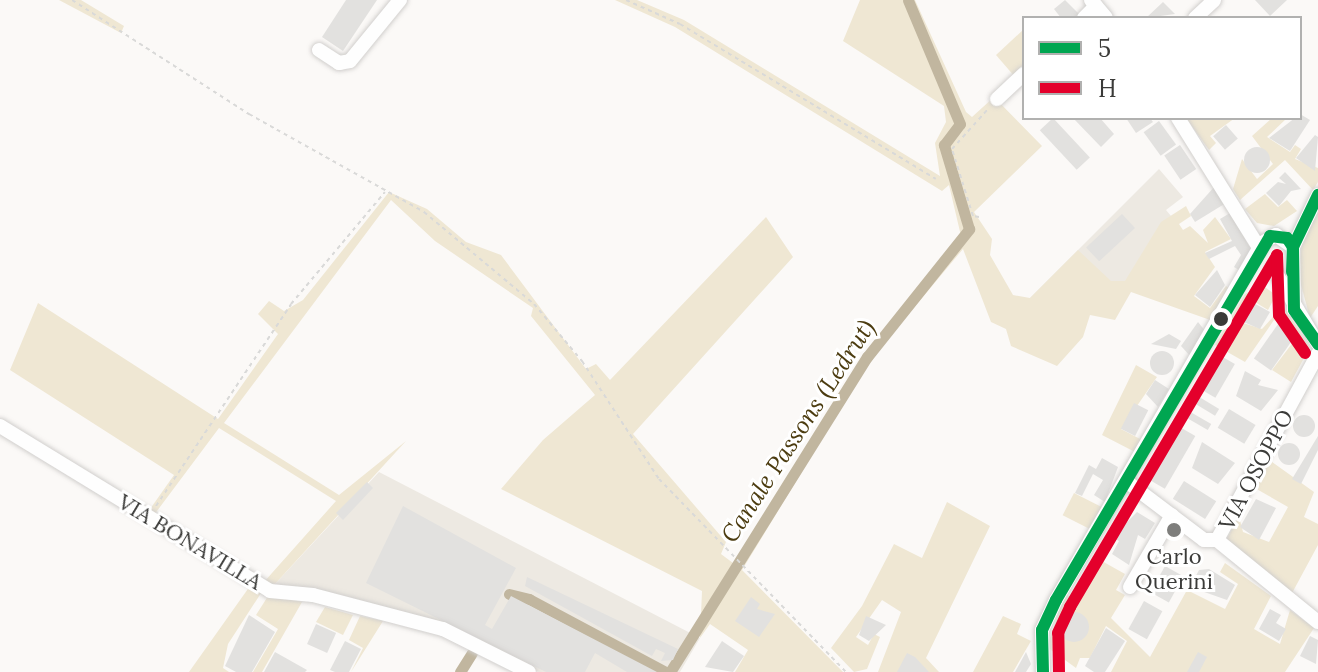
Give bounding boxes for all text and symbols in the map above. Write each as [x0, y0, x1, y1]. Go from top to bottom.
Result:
legend [1022, 16, 1302, 120]
text: 5 [1098, 33, 1111, 64]
text: H [1098, 73, 1117, 104]
unlabelled marker [1213, 311, 1229, 327]
water label: Canale Passons (Ledrut) [715, 314, 881, 548]
street label: VIA OSOPPO [1213, 405, 1299, 535]
street label: VIA BONAVILLA [113, 489, 267, 595]
marker: Carlo Querini [1165, 521, 1183, 539]
place label: Carlo Querini [1135, 543, 1213, 594]

